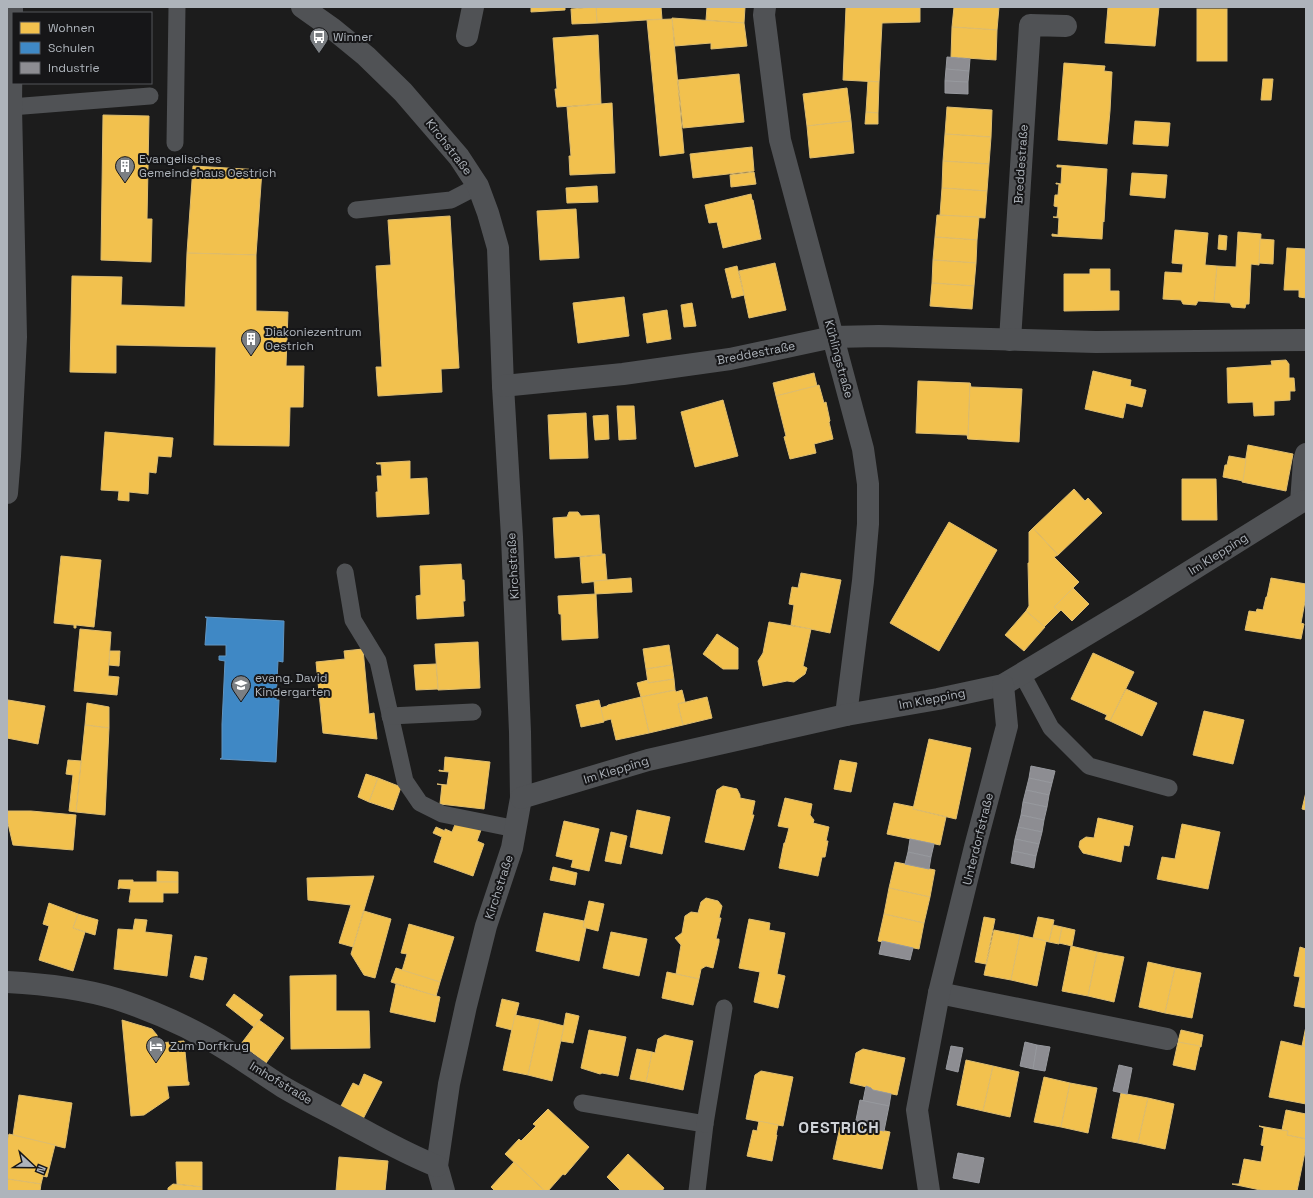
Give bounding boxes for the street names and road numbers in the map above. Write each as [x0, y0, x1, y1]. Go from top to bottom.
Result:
street label: Kirchstraße [422, 116, 476, 178]
street label: Breddestraße [1010, 124, 1032, 204]
street label: Kühlingstraße [821, 318, 857, 400]
street label: Breddestraße [715, 338, 797, 368]
street label: Im Klepping [1185, 529, 1251, 579]
street label: Kirchstraße [503, 532, 523, 600]
street label: Im Klepping [898, 685, 966, 713]
street label: Im Klepping [582, 753, 650, 787]
street label: Unterdorfstraße [959, 791, 997, 887]
street label: Kirchstraße [481, 853, 517, 921]
street label: Imhofstraße [247, 1058, 315, 1108]

